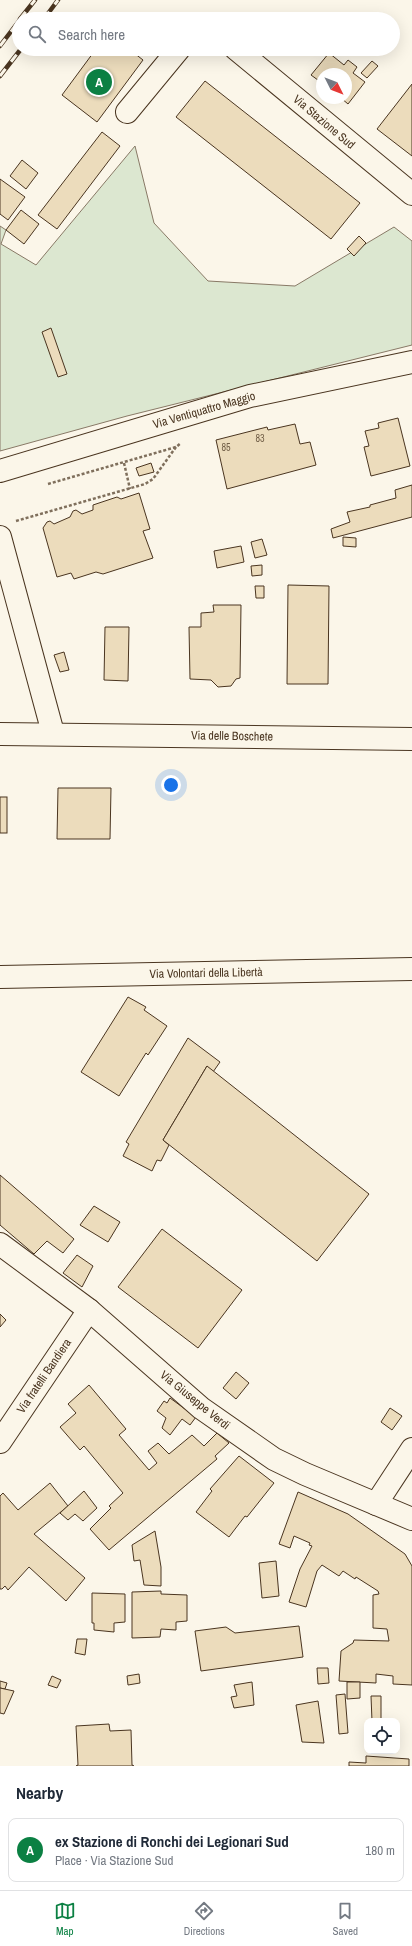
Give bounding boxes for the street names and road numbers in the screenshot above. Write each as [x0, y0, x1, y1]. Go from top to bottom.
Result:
street label: Via Stazione Sud [290, 91, 358, 153]
street label: Via Ventiquattro Maggio [151, 388, 257, 432]
street label: Via delle Boschete [191, 727, 273, 745]
street label: Via Volontari della Libertà [149, 964, 263, 982]
street label: Via fratelli Bandiera [13, 1335, 75, 1416]
street label: Via Giuseppe Verdi [157, 1367, 233, 1433]

